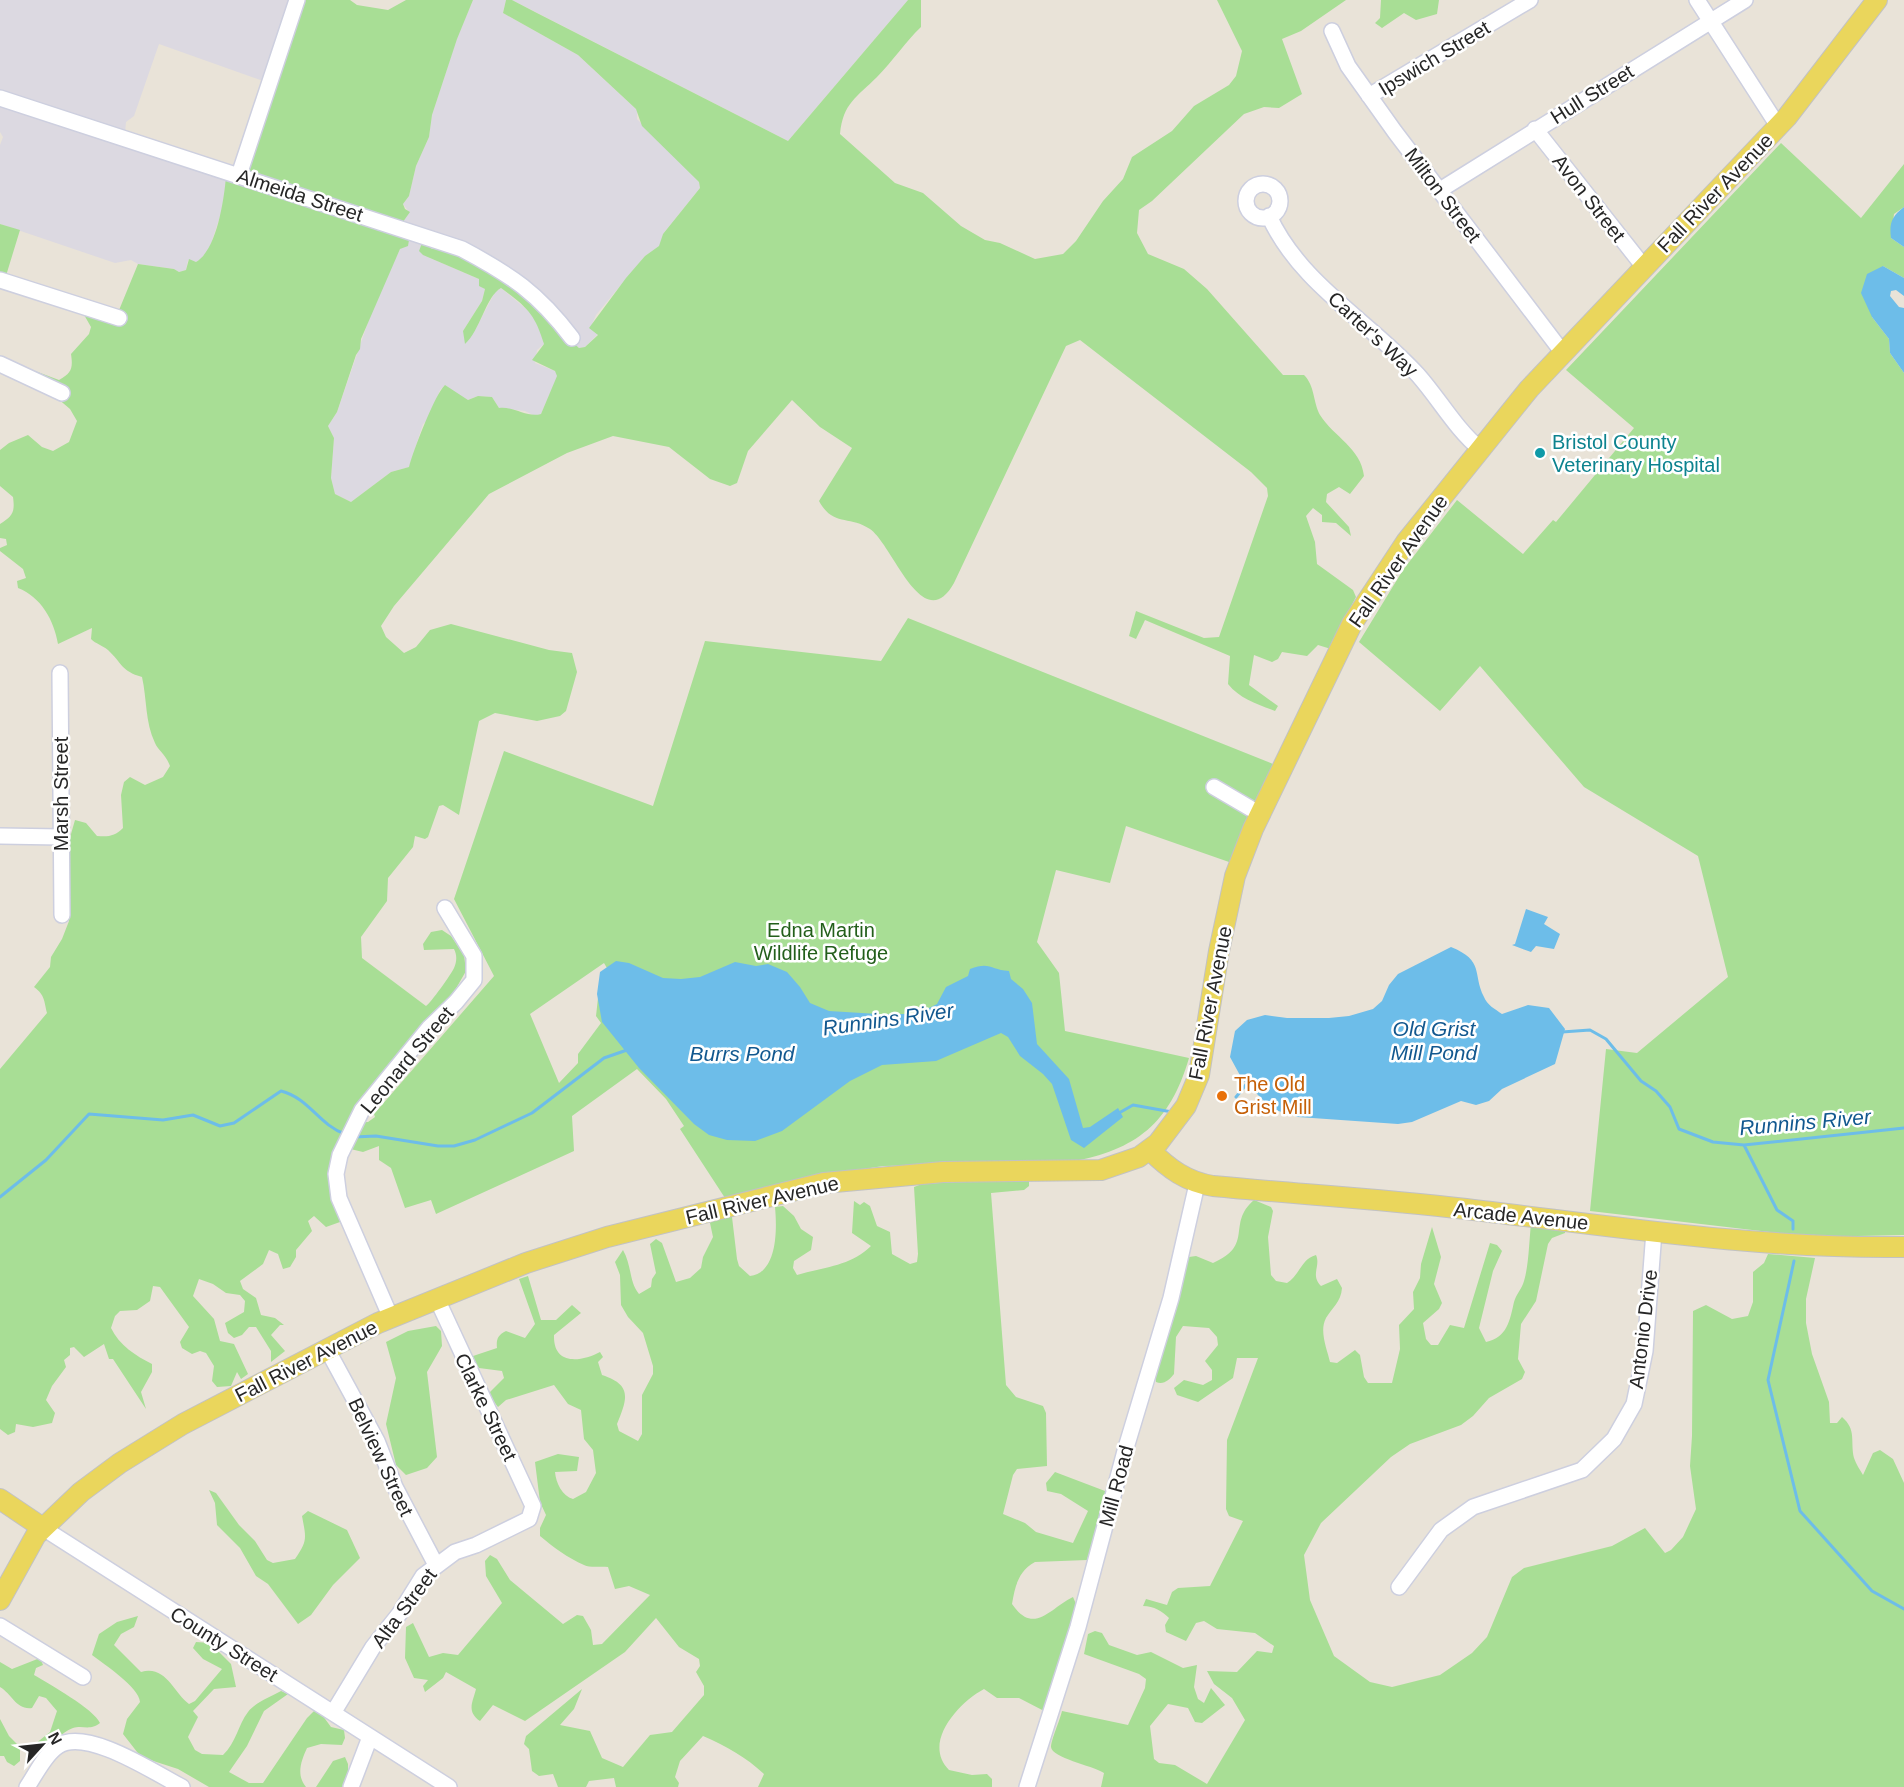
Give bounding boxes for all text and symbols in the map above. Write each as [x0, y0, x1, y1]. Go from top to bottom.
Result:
street label: Ipswich Street [1375, 16, 1494, 100]
street label: Hull Street [1547, 60, 1638, 128]
street label: Fall River Avenue [1653, 129, 1777, 257]
street label: Milton Street [1400, 144, 1486, 247]
street label: Avon Street [1548, 150, 1630, 246]
street label: Almeida Street [234, 164, 366, 226]
street label: Carter's Way [1324, 287, 1422, 381]
place label: Bristol County Veterinary Hospital [1552, 431, 1720, 476]
marker: Bristol County Veterinary Hospital [1533, 446, 1547, 460]
street label: Fall River Avenue [1344, 491, 1452, 631]
street label: Marsh Street [50, 736, 72, 851]
park label: Edna Martin Wildlife Refuge [754, 919, 888, 964]
street label: Fall River Avenue [1184, 924, 1236, 1082]
water label: Runnins River [821, 998, 956, 1040]
street label: Leonard Street [356, 1002, 458, 1118]
water label: Old Grist Mill Pond [1391, 1017, 1479, 1064]
water label: Burrs Pond [689, 1042, 796, 1065]
place label: The Old Grist Mill [1234, 1073, 1312, 1118]
marker: The Old Grist Mill [1215, 1089, 1229, 1103]
water label: Runnins River [1738, 1105, 1873, 1139]
street label: Fall River Avenue [683, 1172, 841, 1228]
street label: Arcade Avenue [1453, 1198, 1589, 1234]
street label: Antonio Drive [1625, 1268, 1661, 1390]
street label: Fall River Avenue [231, 1316, 381, 1406]
street label: Clarke Street [451, 1350, 522, 1465]
street label: Belview Street [344, 1394, 418, 1520]
street label: Mill Road [1095, 1443, 1137, 1529]
street label: Alta Street [367, 1564, 441, 1652]
street label: County Street [166, 1602, 282, 1686]
north arrow [12, 1715, 72, 1775]
text: N [45, 1729, 65, 1747]

